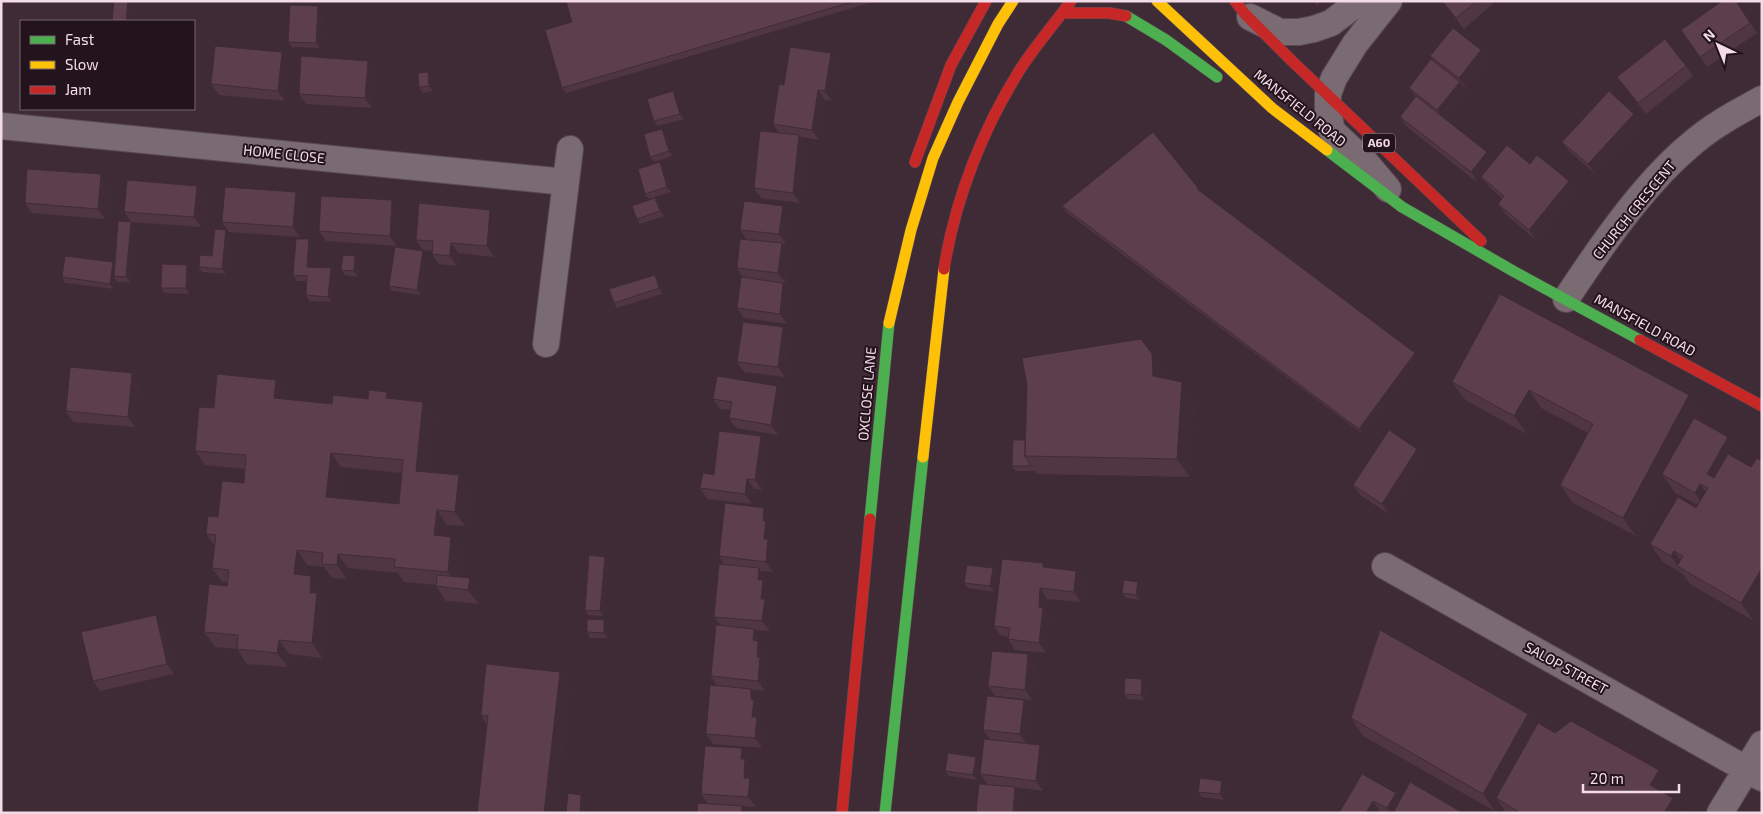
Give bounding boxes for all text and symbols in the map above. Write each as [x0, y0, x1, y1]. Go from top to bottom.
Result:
legend [20, 20, 195, 110]
north arrow [1693, 20, 1743, 70]
text: N [1699, 25, 1718, 45]
text: Fast [65, 30, 95, 48]
text: Slow [65, 55, 99, 73]
street label: MANSFIELD ROAD [1251, 65, 1350, 150]
text: Jam [65, 80, 91, 98]
road number: A60 [1363, 134, 1395, 152]
street label: HOME CLOSE [242, 141, 326, 166]
street label: CHURCH CRESCENT [1589, 157, 1679, 262]
street label: MANSFIELD ROAD [1592, 290, 1699, 359]
street label: OXCLOSE LANE [854, 346, 879, 442]
street label: SALOP STREET [1522, 638, 1611, 697]
scale bar [1583, 762, 1679, 794]
text: 20 m [1590, 769, 1624, 787]

